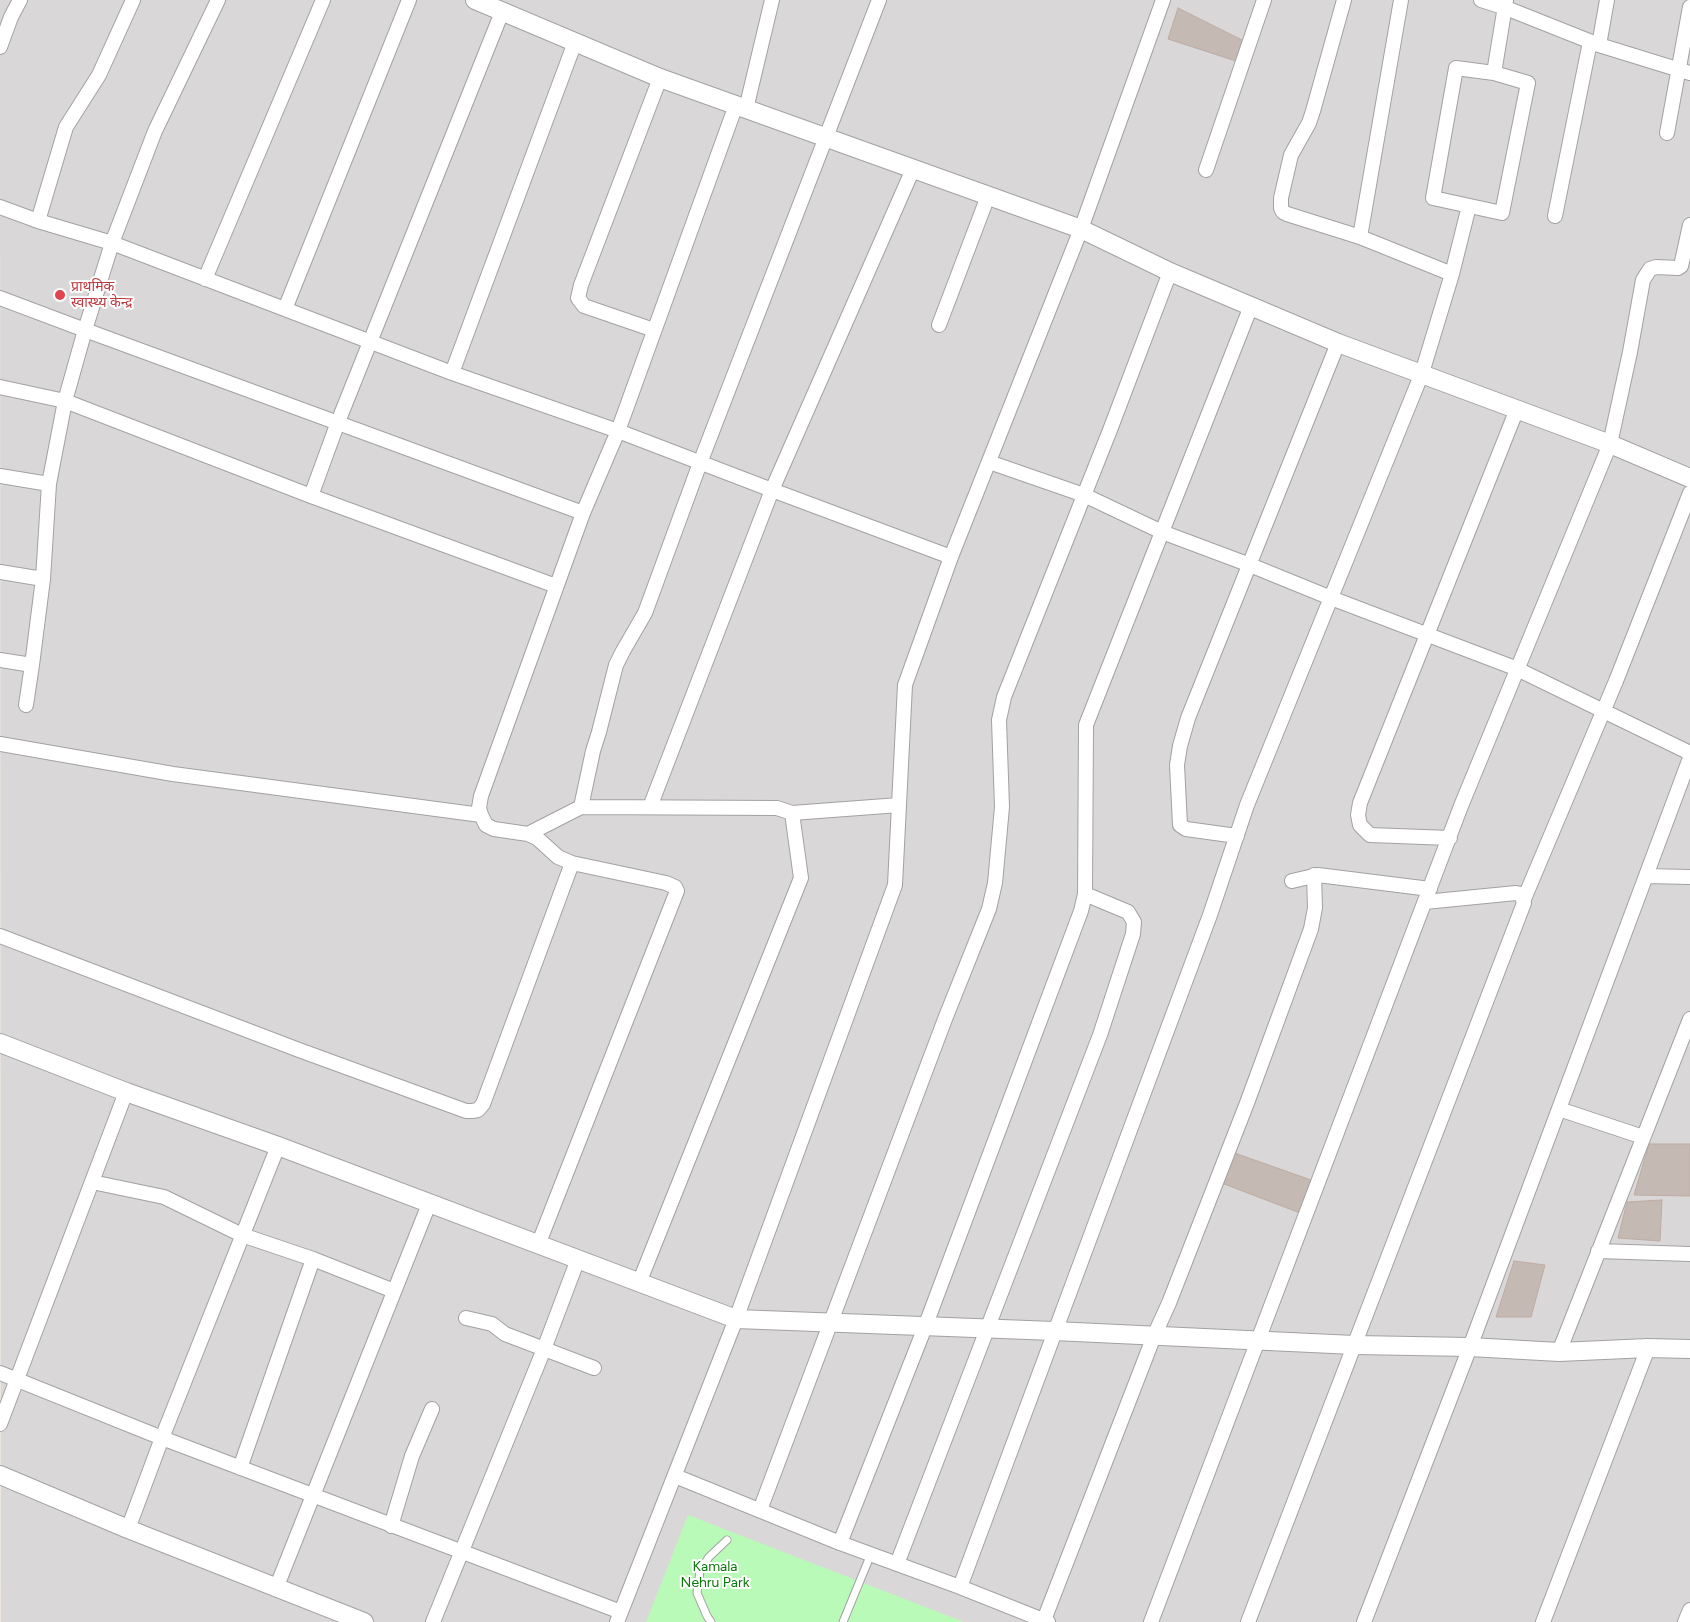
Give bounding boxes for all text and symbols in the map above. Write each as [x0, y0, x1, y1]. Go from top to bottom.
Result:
place label: प्राथमिक स्वास्थ्य केन्द्र [71, 279, 133, 312]
marker: प्राथमिक स्वास्थ्य केन्द्र [53, 288, 67, 302]
park label: Kamala Nehru Park [681, 1559, 749, 1591]

